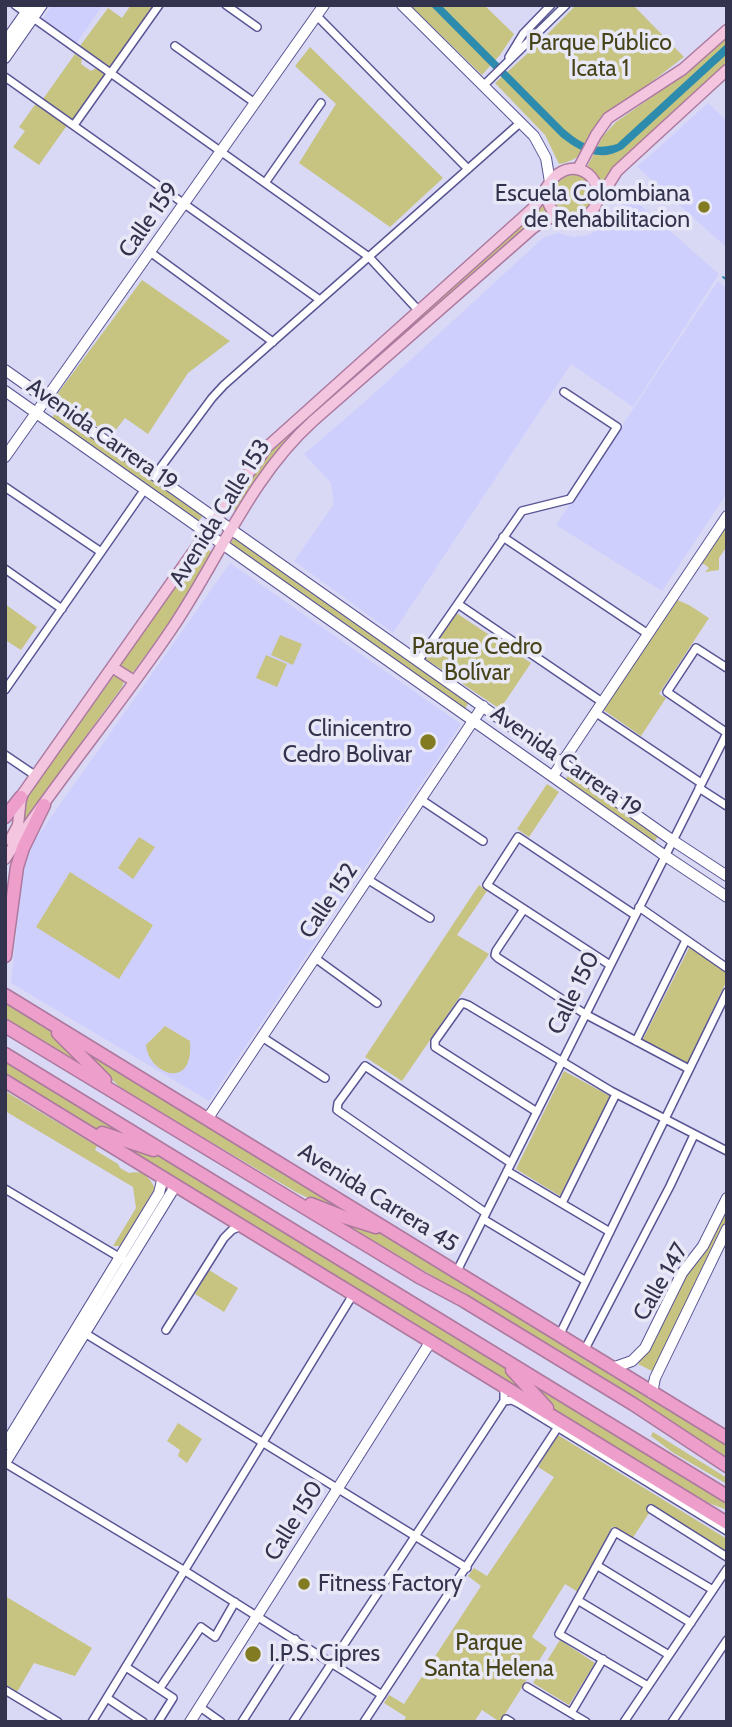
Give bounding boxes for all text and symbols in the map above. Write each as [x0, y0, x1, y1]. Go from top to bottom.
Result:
park label: Parque Público Icata 1 [528, 29, 672, 83]
street label: Calle 159 [113, 177, 185, 263]
place label: Escuela Colombiana de Rehabilitacion [495, 180, 690, 234]
marker: Escuela Colombiana de Rehabilitacion [696, 199, 712, 215]
street label: Avenida Carrera 19 [21, 373, 183, 497]
street label: Avenida Calle 153 [164, 434, 276, 592]
park label: Parque Cedro Bolívar [412, 633, 542, 687]
street label: Avenida Carrera 19 [485, 700, 647, 824]
place label: Clinicentro Cedro Bolivar [283, 715, 412, 769]
marker: Clinicentro Cedro Bolivar [418, 732, 438, 752]
street label: Calle 152 [294, 858, 364, 944]
street label: Calle 150 [542, 947, 606, 1039]
street label: Avenida Carrera 45 [293, 1138, 463, 1258]
street label: Calle 147 [628, 1238, 694, 1326]
street label: Calle 150 [259, 1476, 329, 1566]
place label: Fitness Factory [318, 1570, 463, 1598]
marker: Fitness Factory [296, 1576, 312, 1592]
park label: Parque Santa Helena [424, 1629, 554, 1683]
place label: I.P.S. Cipres [269, 1640, 380, 1668]
marker: I.P.S. Cipres [243, 1644, 263, 1664]

